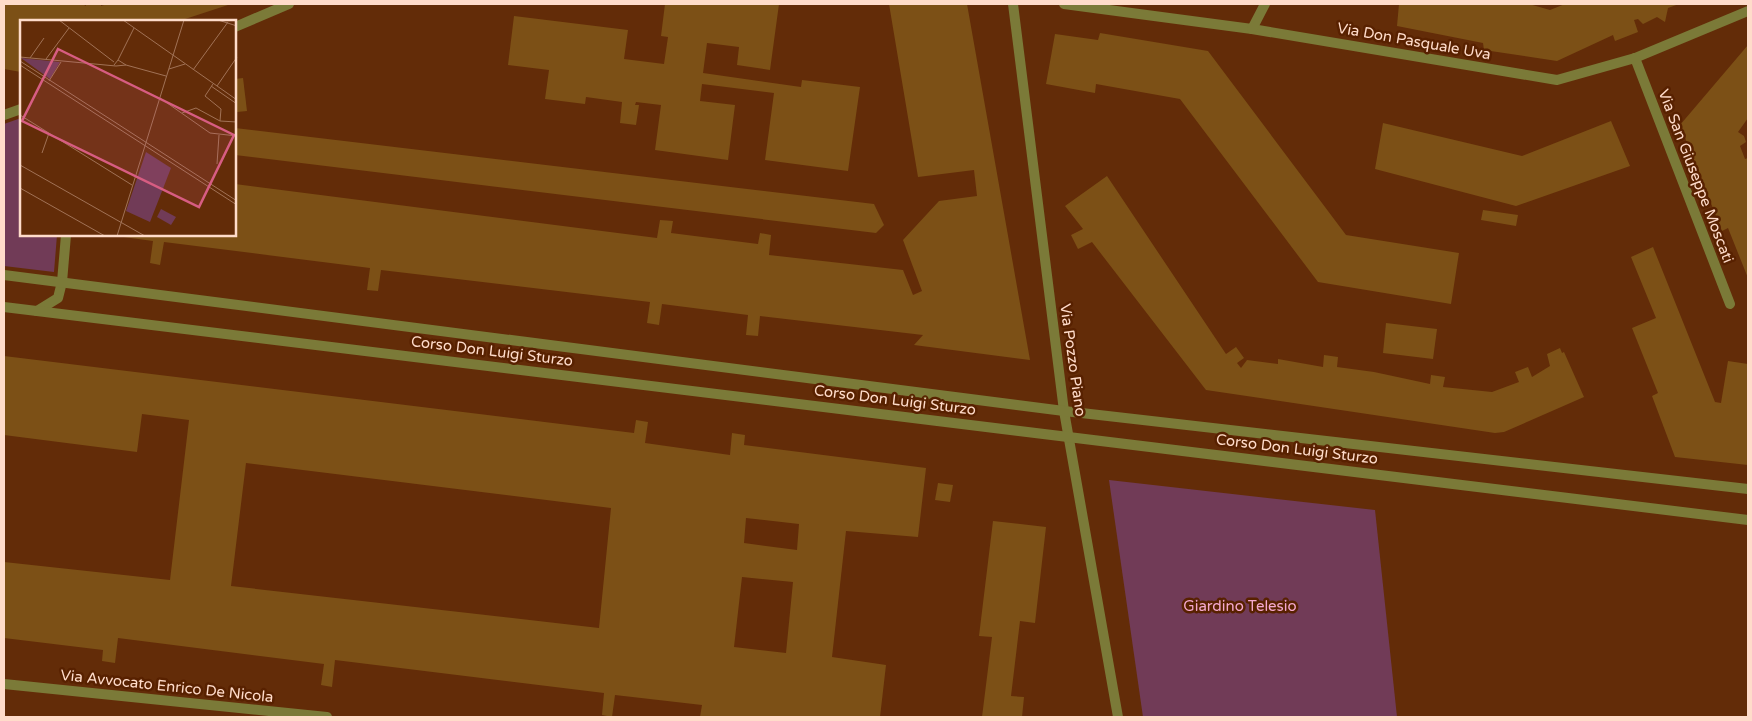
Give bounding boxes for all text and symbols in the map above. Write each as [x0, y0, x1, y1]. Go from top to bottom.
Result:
street label: Via Don Pasquale Uva [1336, 19, 1492, 63]
inset map [20, 20, 236, 236]
street label: Via San Giuseppe Moscati [1655, 87, 1737, 265]
street label: Via Pozzo Piano [1056, 302, 1090, 418]
street label: Corso Don Luigi Sturzo [410, 332, 574, 370]
street label: Corso Don Luigi Sturzo [813, 381, 977, 419]
street label: Corso Don Luigi Sturzo [1215, 430, 1379, 468]
park label: Giardino Telesio [1183, 597, 1297, 615]
street label: Via Avvocato Enrico De Nicola [60, 666, 274, 706]

